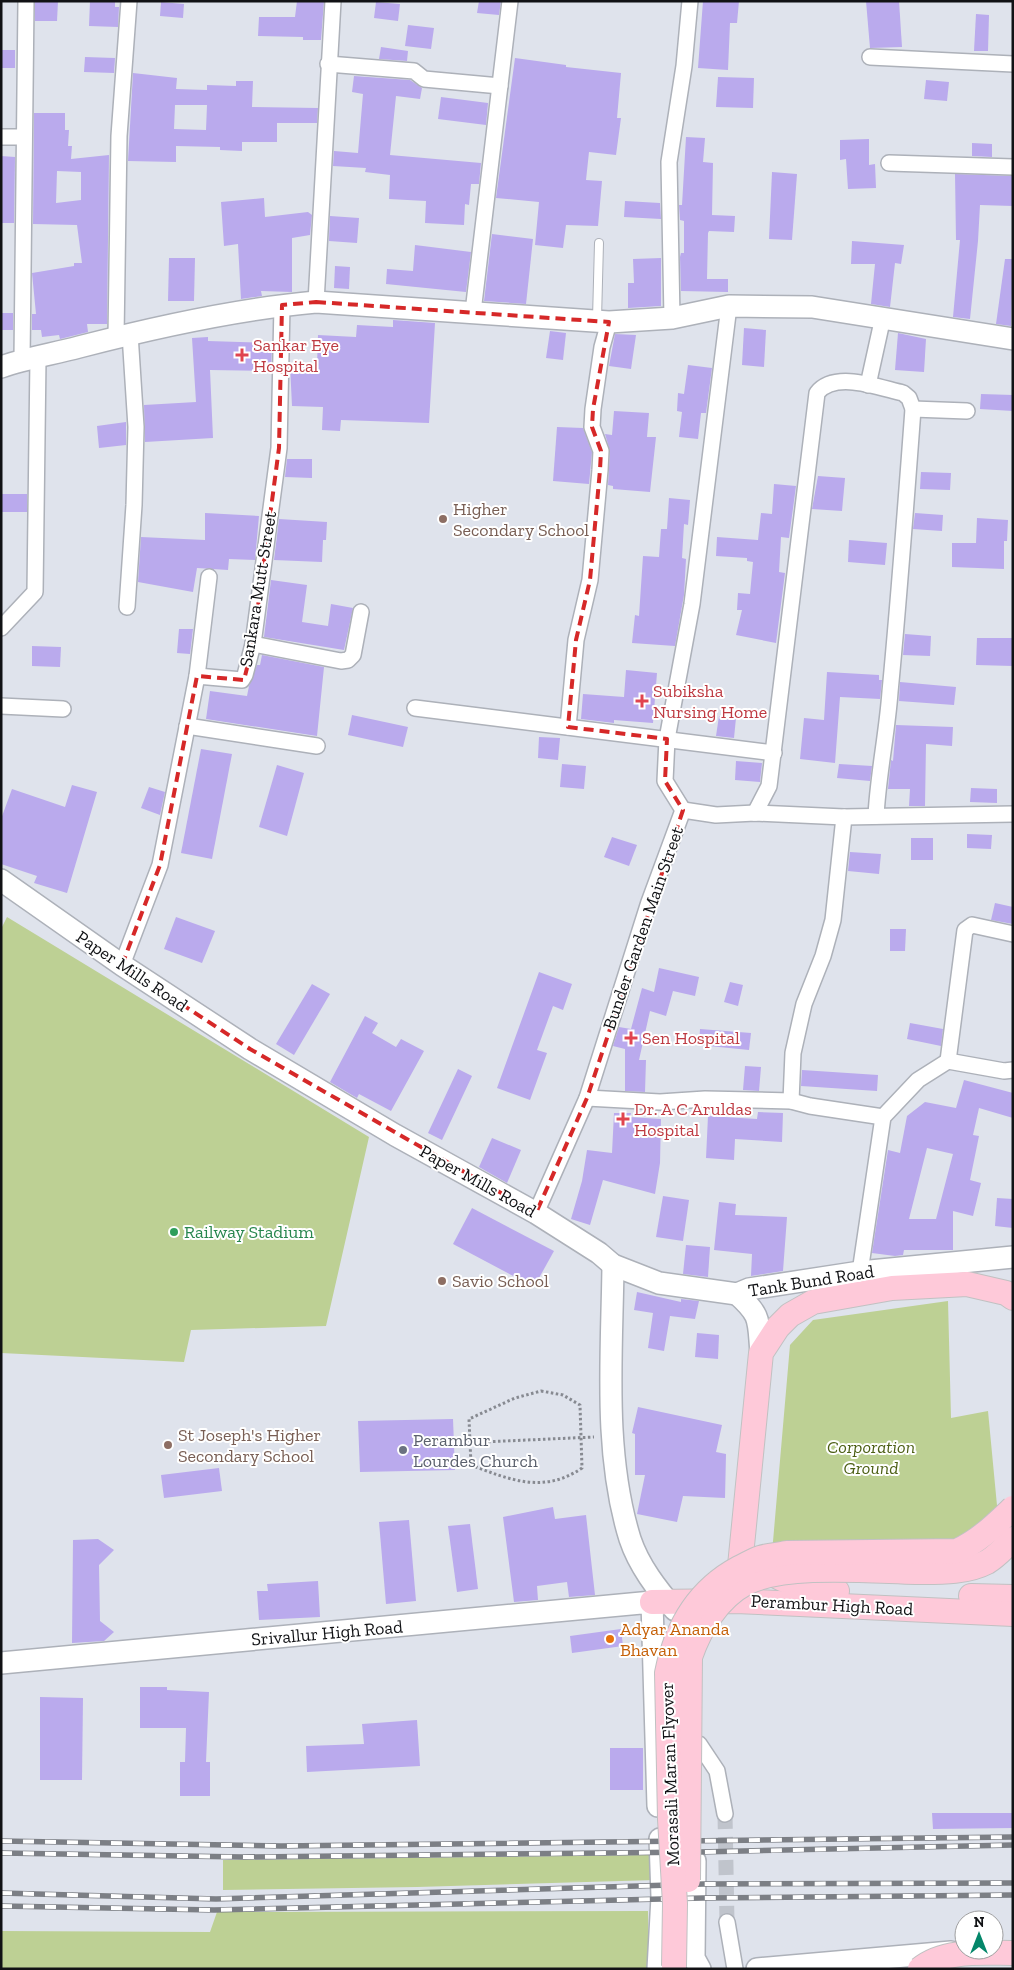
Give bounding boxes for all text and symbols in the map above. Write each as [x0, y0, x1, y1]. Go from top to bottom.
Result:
place label: Sankar Eye Hospital [253, 334, 339, 377]
marker: Sankar Eye Hospital [235, 348, 249, 362]
place label: Higher Secondary School [453, 498, 589, 541]
street label: Sankara Mutt Street [235, 509, 281, 668]
marker: Higher Secondary School [437, 513, 449, 525]
place label: Subiksha Nursing Home [653, 680, 767, 723]
marker: Subiksha Nursing Home [635, 694, 649, 708]
street label: Bunder Garden Main Street [598, 823, 688, 1033]
street label: Paper Mills Road [72, 926, 192, 1016]
place label: Sen Hospital [642, 1027, 740, 1049]
marker: Sen Hospital [624, 1031, 638, 1045]
place label: Dr. A C Aruldas Hospital [634, 1098, 752, 1141]
marker: Dr. A C Aruldas Hospital [616, 1112, 630, 1126]
street label: Paper Mills Road [416, 1140, 540, 1222]
place label: Railway Stadium [184, 1221, 314, 1243]
marker: Railway Stadium [168, 1226, 180, 1238]
street label: Tank Bund Road [747, 1260, 876, 1302]
place label: Savio School [452, 1270, 549, 1292]
marker: Savio School [436, 1275, 448, 1287]
place label: St Joseph's Higher Secondary School [178, 1424, 321, 1467]
place label: Perambur Lourdes Church [413, 1429, 538, 1472]
park label: Corporation Ground [827, 1436, 915, 1479]
marker: St Joseph's Higher Secondary School [162, 1439, 174, 1451]
marker: Perambur Lourdes Church [397, 1444, 409, 1456]
street label: Perambur High Road [750, 1590, 914, 1620]
street label: Srivallur High Road [250, 1615, 404, 1651]
place label: Adyar Ananda Bhavan [620, 1618, 730, 1661]
marker: Adyar Ananda Bhavan [604, 1633, 616, 1645]
street label: Morasali Maran Flyover [656, 1682, 684, 1866]
north arrow [954, 1910, 1004, 1960]
text: N [974, 1914, 985, 1931]

